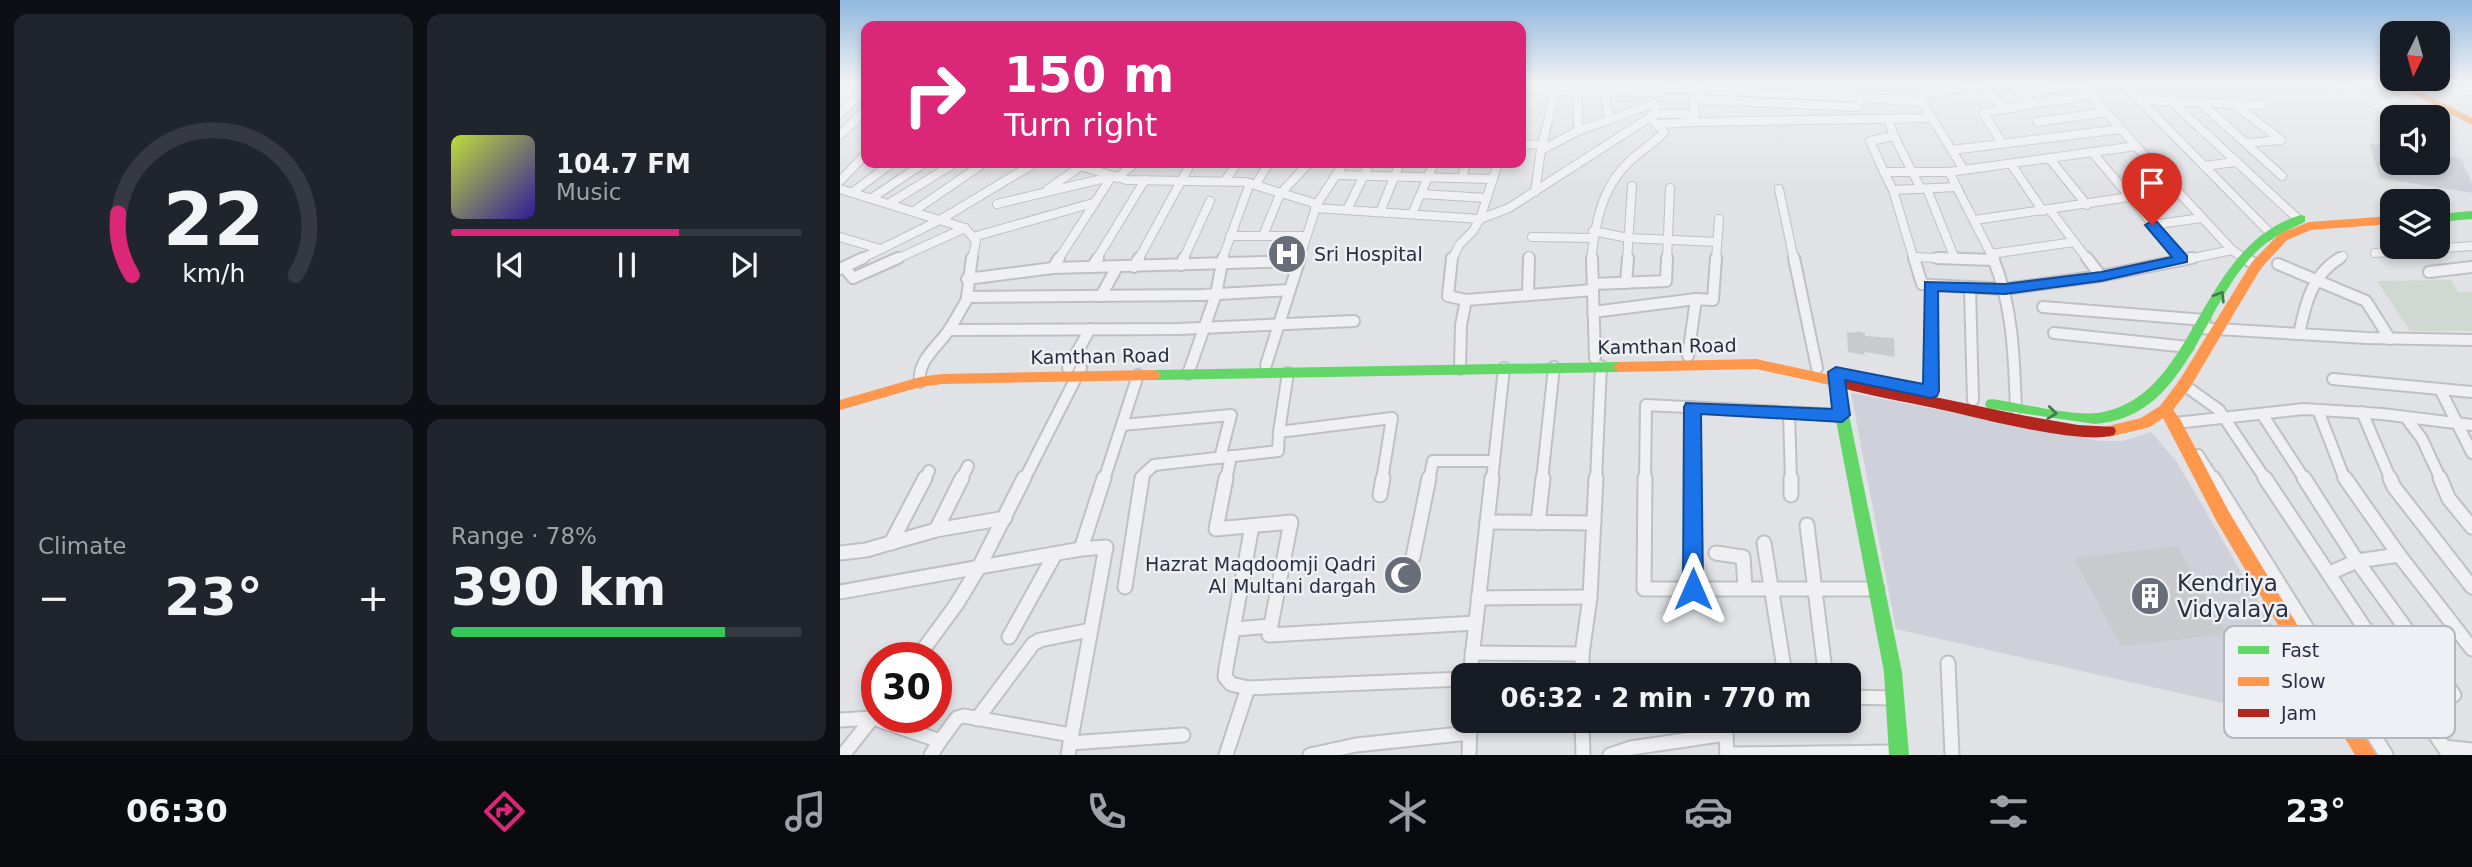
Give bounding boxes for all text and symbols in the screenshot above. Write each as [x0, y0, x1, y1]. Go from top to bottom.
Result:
north arrow [2380, 21, 2450, 91]
map controls [2380, 21, 2450, 259]
text: 150 m [1004, 47, 1174, 104]
icon: right [889, 49, 980, 140]
button: sound [2380, 105, 2450, 175]
text: Turn right [1004, 106, 1157, 144]
text: 104.7 FM [556, 149, 691, 179]
pin [2122, 153, 2182, 225]
icon: arrive [2133, 164, 2171, 202]
text: 22 [163, 178, 264, 263]
text: Music [556, 179, 621, 205]
button: layers [2380, 189, 2450, 259]
hospital icon: Sri Hospital [1266, 233, 1308, 275]
place label: Sri Hospital [1314, 243, 1423, 265]
icon: previous [491, 246, 529, 284]
icon: pause [608, 246, 646, 284]
icon: next [725, 246, 763, 284]
text: km/h [182, 259, 245, 288]
one-way arrow [2211, 291, 2224, 304]
street label: Kamthan Road [1597, 334, 1737, 358]
street label: Kamthan Road [1030, 344, 1170, 368]
one-way arrow [2046, 406, 2058, 421]
text: Range · 78% [451, 523, 597, 549]
text: Climate [38, 533, 127, 559]
position arrow [1656, 552, 1730, 626]
place label: Hazrat Maqdoomji Qadri Al Multani dargah [1145, 553, 1376, 597]
mosque icon: Hazrat Maqdoomji Qadri Al Multani dargah [1382, 554, 1424, 596]
text: 390 km [451, 557, 666, 617]
text: 23° [164, 567, 263, 627]
place label: Kendriya Vidyalaya [2177, 570, 2289, 622]
building icon: Kendriya Vidyalaya [2129, 575, 2171, 617]
text: − [38, 576, 70, 620]
text: + [357, 576, 389, 620]
legend [2224, 626, 2455, 738]
text: Fast [2281, 639, 2319, 661]
speed limit sign: 30 [861, 642, 952, 733]
text: Slow [2281, 670, 2326, 692]
text: 06:32 · 2 min · 770 m [1501, 683, 1811, 713]
text: Jam [2280, 702, 2317, 724]
icon: directions [480, 787, 529, 836]
icon: music [781, 787, 830, 836]
icon: phone [1082, 787, 1131, 836]
icon: climate [1383, 787, 1432, 836]
icon: car [1684, 787, 1733, 836]
icon: filters [1984, 787, 2033, 836]
text: 06:30 [126, 792, 228, 830]
text: 23° [2285, 792, 2346, 830]

